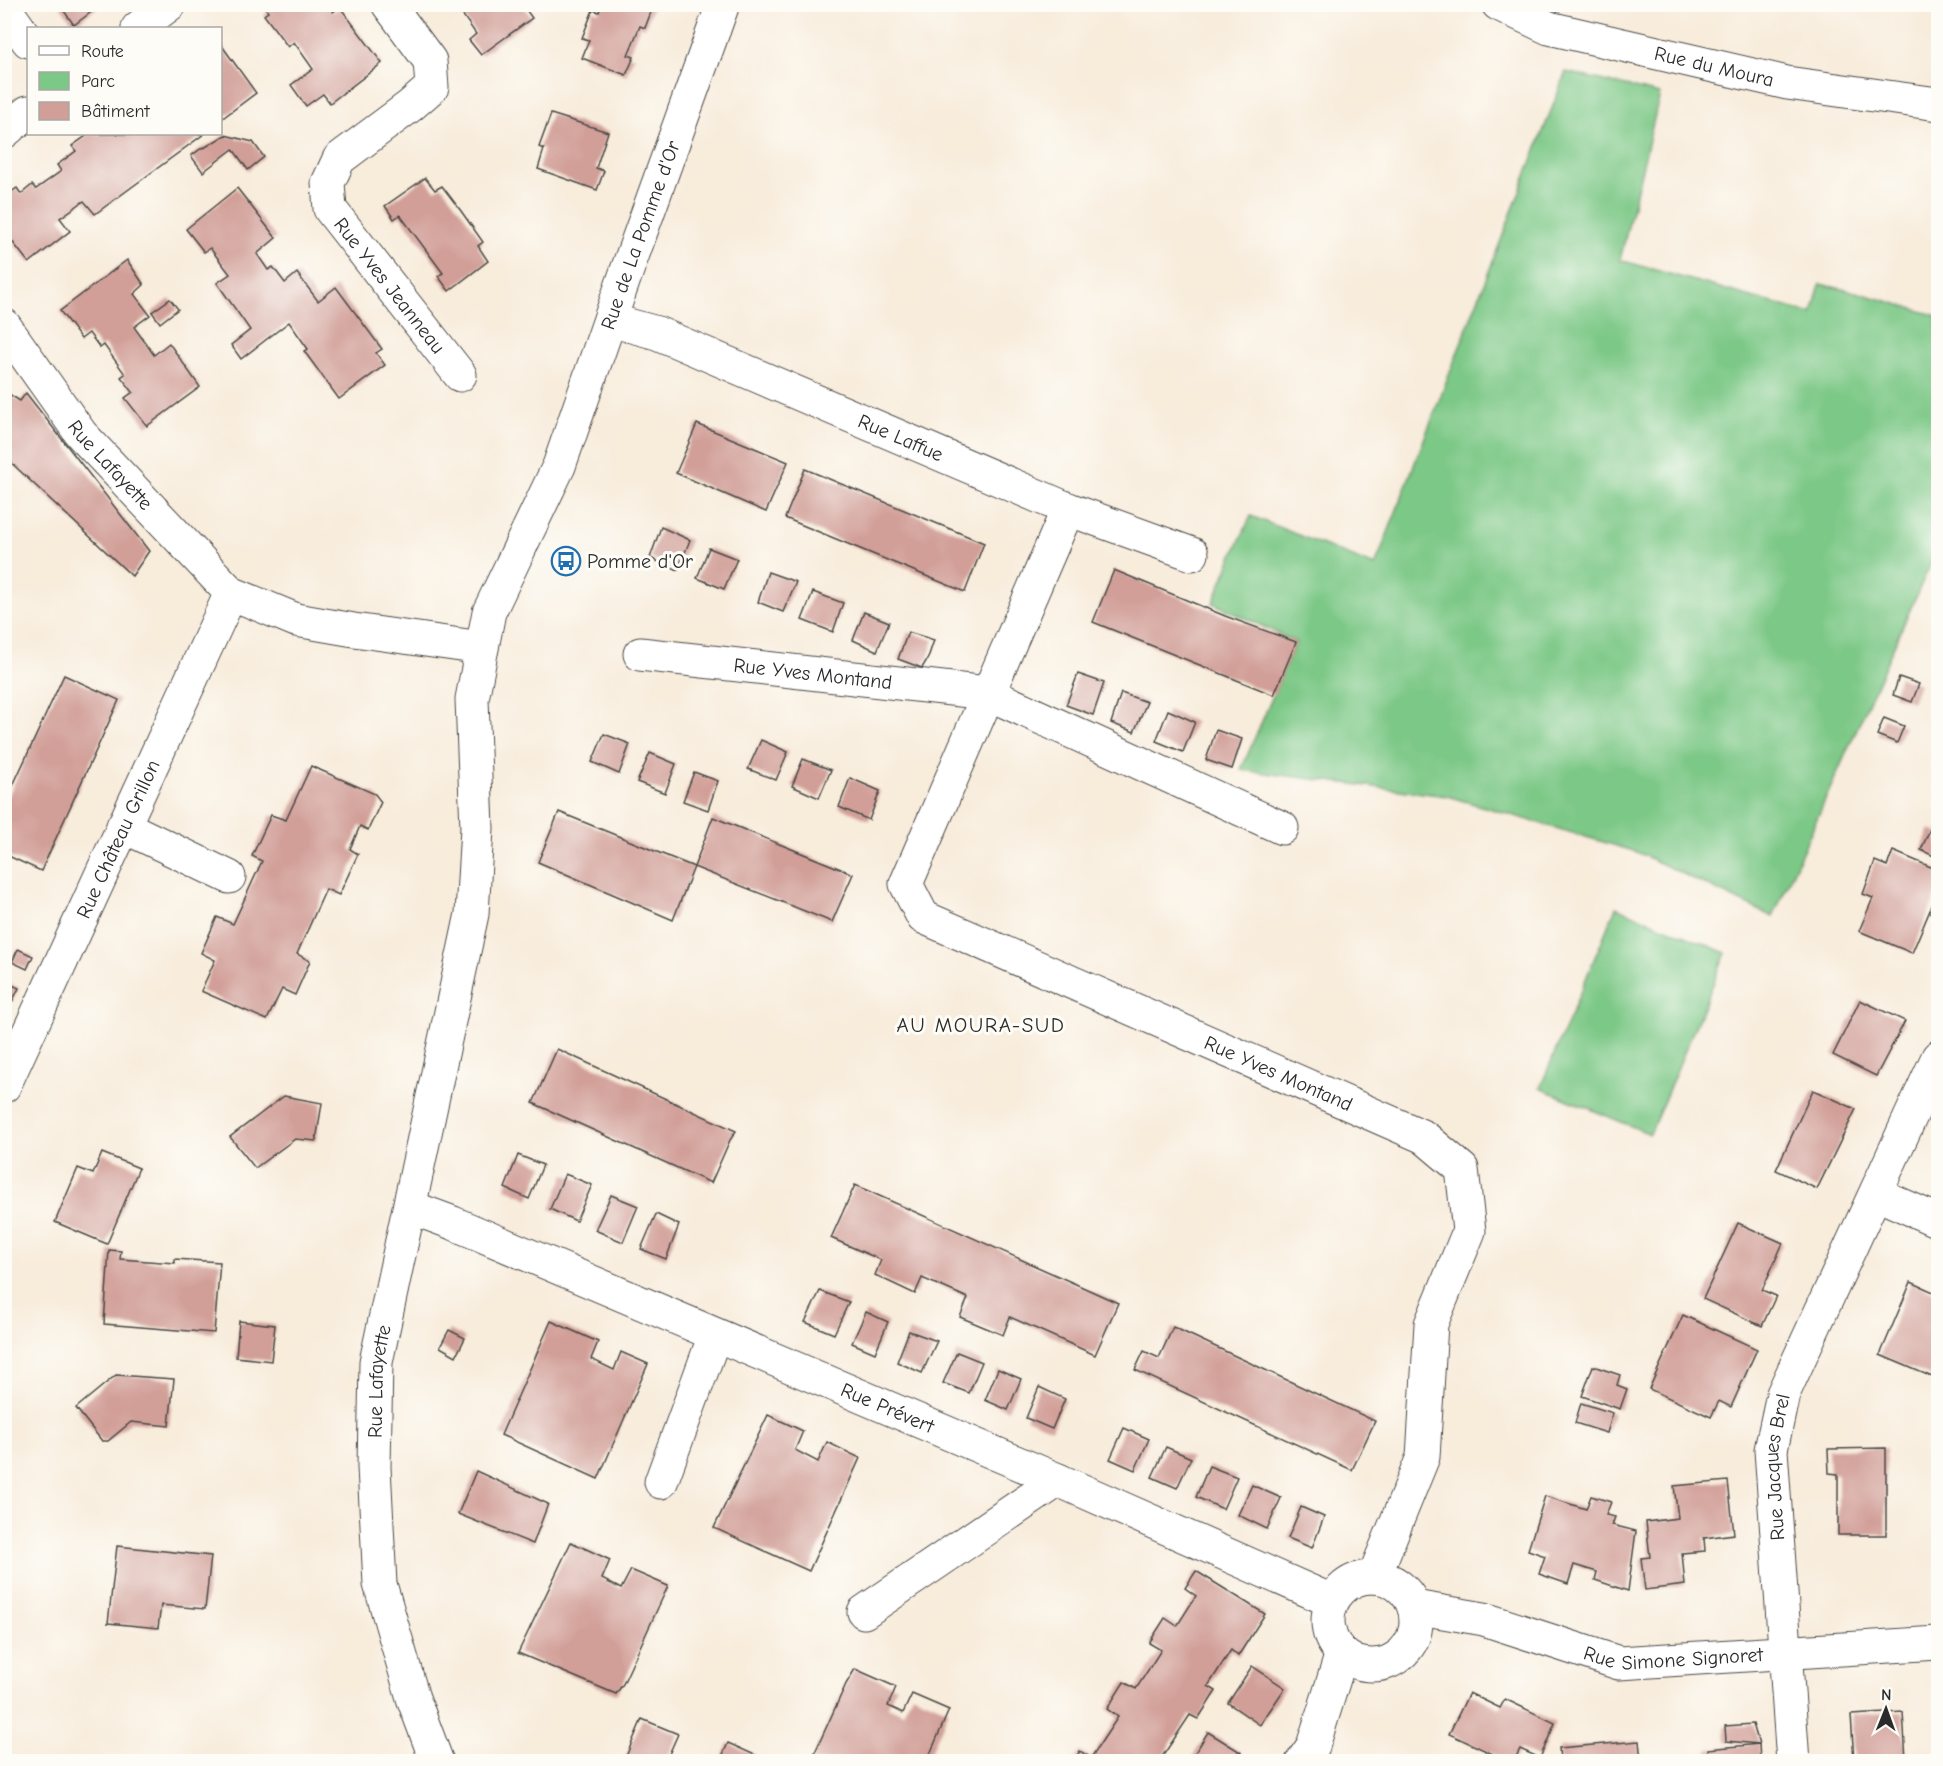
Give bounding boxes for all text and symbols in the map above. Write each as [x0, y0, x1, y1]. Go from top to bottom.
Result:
legend [27, 27, 222, 135]
text: Route [81, 41, 124, 62]
street label: Rue du Moura [1652, 42, 1776, 92]
text: Parc [81, 71, 115, 92]
text: Bâtiment [81, 101, 151, 122]
street label: Rue de La Pomme d'Or [596, 138, 685, 333]
street label: Rue Yves Jeanneau [329, 213, 450, 358]
street label: Rue Laffue [855, 410, 947, 466]
street label: Rue Lafayette [63, 416, 157, 515]
bus stop icon: Pomme d'Or [550, 545, 582, 577]
place label: Pomme d'Or [587, 550, 693, 573]
street label: Rue Yves Montand [732, 654, 893, 694]
street label: Rue Château Grillon [72, 756, 165, 922]
district label: AU MOURA-SUD [897, 1013, 1066, 1037]
street label: Rue Yves Montand [1201, 1031, 1356, 1116]
street label: Rue Lafayette [364, 1323, 396, 1438]
street label: Rue Prévert [837, 1378, 939, 1439]
street label: Rue Jacques Brel [1760, 1392, 1795, 1541]
street label: Rue Simone Signoret [1581, 1641, 1765, 1675]
north arrow [1856, 1679, 1916, 1739]
text: N [1881, 1686, 1892, 1704]

